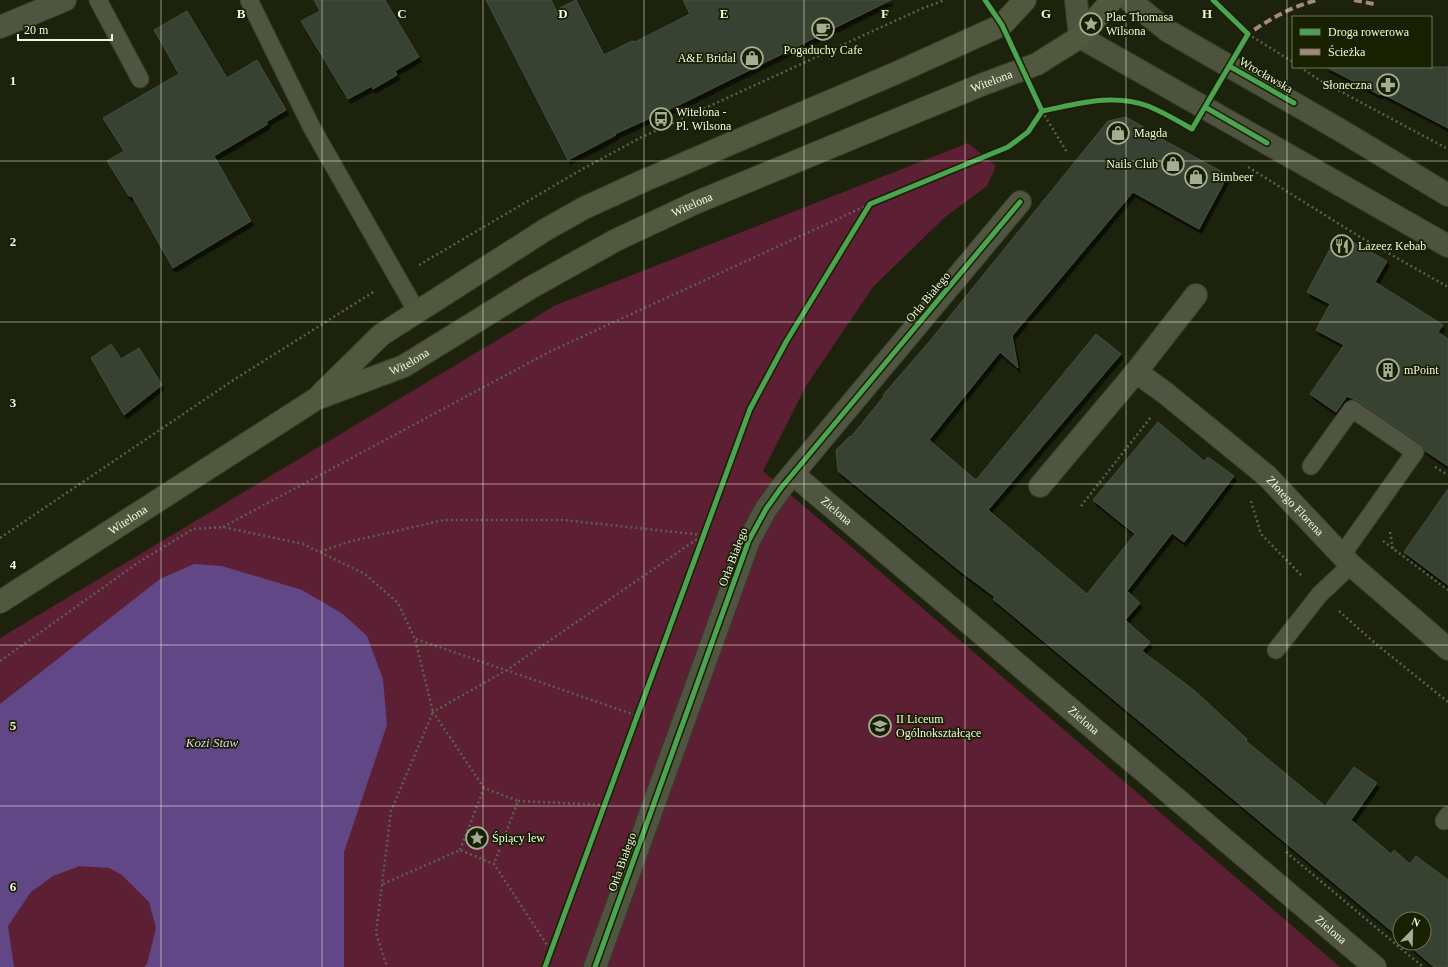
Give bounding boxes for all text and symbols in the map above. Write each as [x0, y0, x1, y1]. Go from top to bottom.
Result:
text: B [237, 6, 246, 21]
text: C [397, 6, 407, 21]
text: D [558, 6, 568, 21]
text: E [720, 6, 728, 21]
text: F [881, 6, 889, 21]
text: G [1041, 6, 1051, 21]
text: H [1202, 6, 1212, 21]
place label: Plac Thomasa Wilsona [1106, 10, 1174, 38]
place icon: Plac Thomasa Wilsona [1078, 11, 1104, 37]
scale bar [18, 16, 112, 42]
cafe icon: Pogaduchy Cafe [810, 16, 836, 42]
legend [1292, 16, 1432, 68]
text: 20 m [24, 23, 49, 37]
text: Droga rowerowa [1328, 25, 1410, 39]
place label: Pogaduchy Cafe [784, 43, 862, 57]
shop icon: A&E Bridal [739, 45, 765, 71]
text: Ścieżka [1328, 45, 1366, 59]
place label: A&E Bridal [678, 51, 737, 65]
street label: Wrocławska [1237, 54, 1296, 96]
street label: Witelona [968, 67, 1015, 96]
pharmacy icon: Słoneczna [1375, 72, 1401, 98]
text: 1 [10, 73, 16, 88]
place label: Słoneczna [1323, 78, 1373, 92]
place label: Witelona - Pl. Wilsona [676, 105, 732, 133]
bus stop icon: Witelona - Pl. Wilsona [648, 106, 674, 132]
shop icon: Magda [1105, 120, 1131, 146]
place label: Magda [1134, 126, 1168, 140]
shop icon: Nails Club [1160, 151, 1186, 177]
place label: Nails Club [1106, 157, 1158, 171]
shop icon: Bimbeer [1183, 164, 1209, 190]
place label: Bimbeer [1212, 170, 1253, 184]
street label: Witelona [669, 189, 715, 220]
restaurant icon: Lazeez Kebab [1329, 233, 1355, 259]
text: 2 [10, 234, 16, 249]
place label: Lazeez Kebab [1358, 239, 1426, 253]
street label: Orła Białego [903, 269, 953, 325]
street label: Witelona [387, 345, 432, 378]
building icon: mPoint [1375, 357, 1401, 383]
place label: mPoint [1404, 363, 1439, 377]
text: 3 [10, 395, 17, 410]
street label: Złotego Florena [1264, 473, 1327, 539]
street label: Zielona [818, 494, 856, 528]
street label: Witelona [106, 502, 151, 538]
street label: Orła Białego [715, 526, 751, 588]
text: 4 [10, 557, 17, 572]
street label: Zielona [1065, 703, 1103, 738]
place label: II Liceum Ogólnokształcące [896, 712, 981, 740]
school or university icon: II Liceum Ogólnokształcące [867, 713, 893, 739]
text: 5 [10, 718, 17, 733]
water label: Kozi Staw [185, 735, 239, 750]
place icon: Śpiący lew [464, 825, 490, 851]
place label: Śpiący lew [492, 831, 545, 845]
street label: Orła Białego [605, 831, 639, 893]
text: 6 [10, 879, 17, 894]
north arrow [1392, 911, 1432, 951]
street label: Zielona [1312, 912, 1350, 947]
text: N [1410, 915, 1422, 929]

